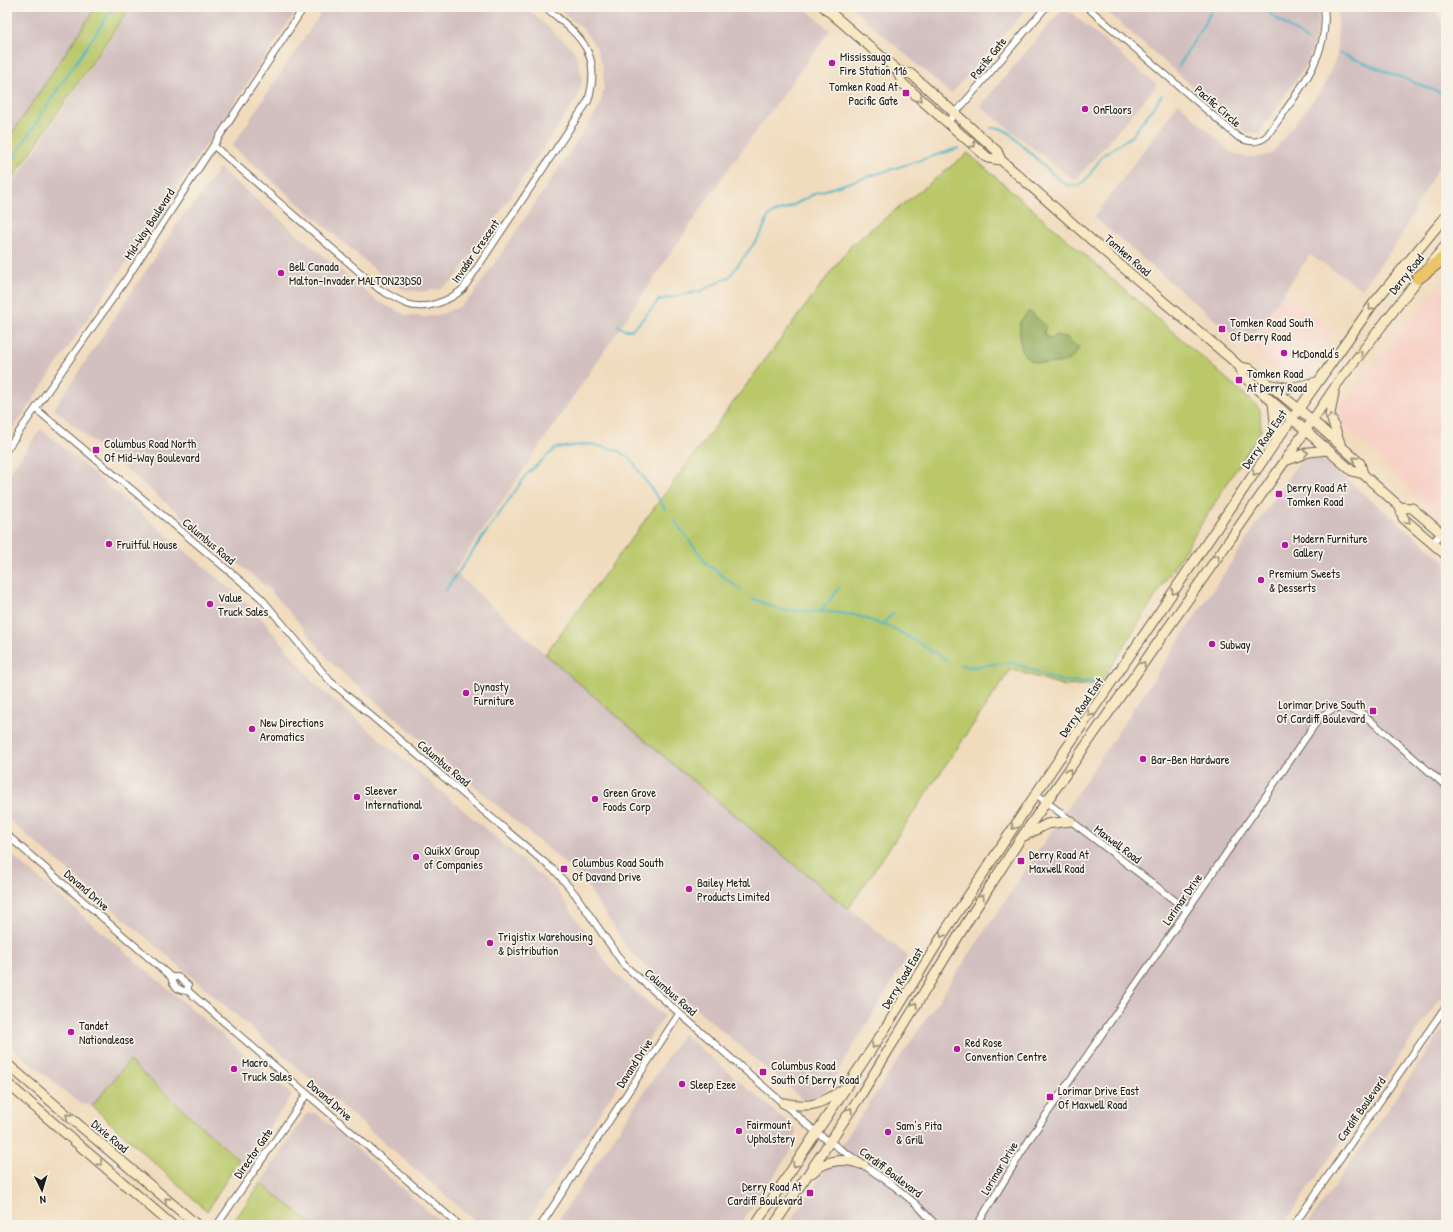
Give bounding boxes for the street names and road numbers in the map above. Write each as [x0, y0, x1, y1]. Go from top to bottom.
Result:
street label: Pacific Gate [966, 33, 1010, 83]
street label: Pacific Circle [1191, 81, 1245, 131]
street label: Mid-Way Boulevard [120, 185, 179, 263]
street label: Invader Crescent [447, 215, 504, 286]
street label: Tomken Road [1101, 230, 1155, 280]
street label: Derry Road [1385, 250, 1428, 298]
street label: Derry Road East [1237, 405, 1291, 472]
street label: Columbus Road [179, 514, 239, 568]
street label: Derry Road East [1055, 673, 1108, 740]
street label: Columbus Road [414, 736, 474, 790]
street label: Maxwell Road [1091, 821, 1145, 868]
street label: Davand Drive [61, 865, 114, 915]
street label: Lorimar Drive [1158, 870, 1206, 928]
street label: Derry Road East [877, 943, 927, 1012]
street label: Columbus Road [641, 964, 701, 1020]
street label: Davand Drive [612, 1035, 656, 1091]
street label: Cardiff Boulevard [1333, 1073, 1390, 1145]
street label: Davand Drive [304, 1075, 357, 1125]
street label: Dixie Road [88, 1115, 132, 1157]
street label: Director Gate [229, 1124, 277, 1182]
street label: Lorimar Drive [976, 1138, 1022, 1198]
street label: Cardiff Boulevard [856, 1143, 926, 1201]

